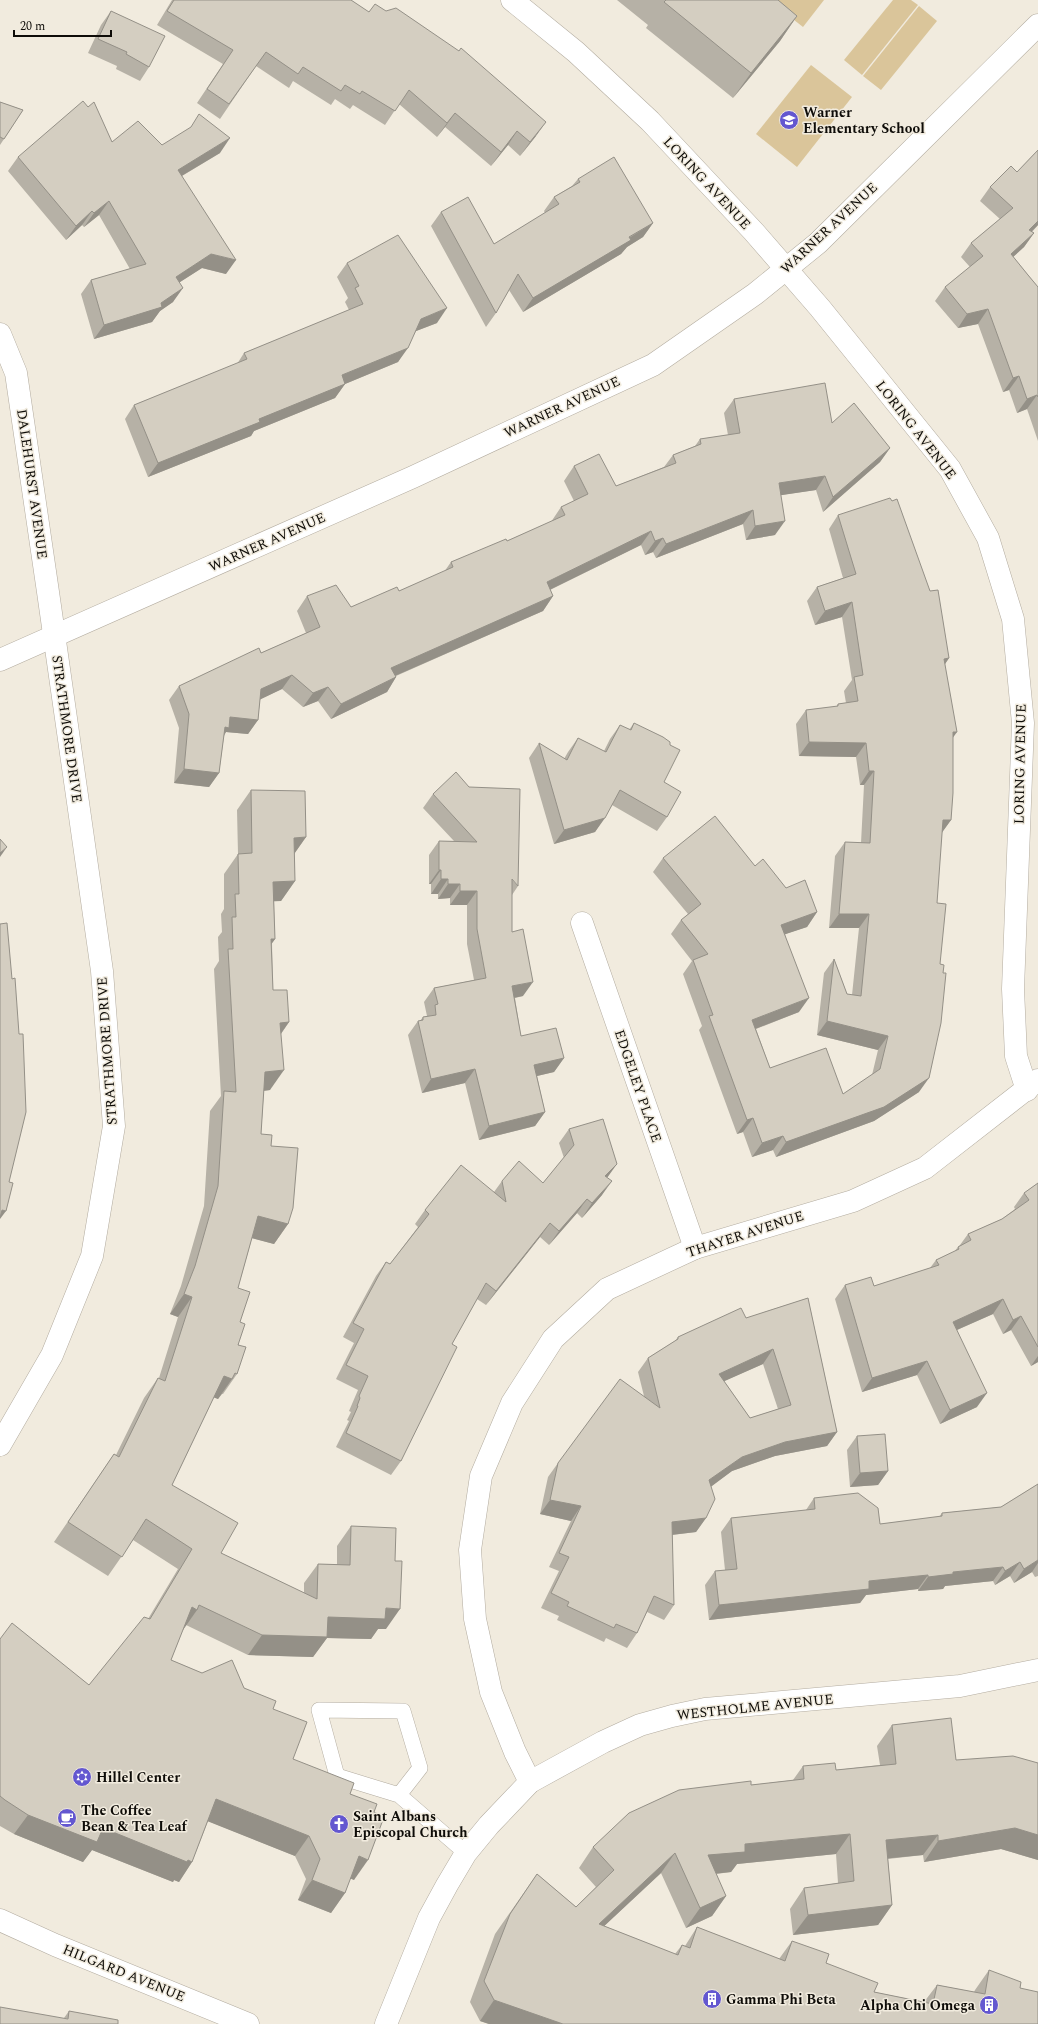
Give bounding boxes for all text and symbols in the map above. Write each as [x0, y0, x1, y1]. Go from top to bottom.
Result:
scale bar [14, 12, 111, 38]
text: 20 m [20, 17, 45, 36]
place label: Warner Elementary School [803, 102, 925, 139]
school or university icon: Warner Elementary School [778, 109, 800, 131]
street label: LORING AVENUE [658, 132, 756, 234]
street label: WARNER AVENUE [776, 177, 882, 279]
street label: WARNER AVENUE [500, 371, 624, 443]
street label: LORING AVENUE [871, 376, 961, 484]
street label: DALEHURST AVENUE [11, 408, 53, 560]
street label: WARNER AVENUE [205, 507, 329, 577]
street label: STRATHMORE DRIVE [46, 654, 88, 804]
street label: LORING AVENUE [1008, 704, 1032, 824]
street label: STRATHMORE DRIVE [91, 976, 123, 1126]
street label: EDGELEY PLACE [609, 1027, 667, 1145]
street label: THAYER AVENUE [684, 1205, 806, 1263]
street label: WESTHOLME AVENUE [676, 1688, 834, 1726]
synagogue icon: Hillel Center [71, 1766, 93, 1788]
place label: Hillel Center [96, 1767, 180, 1788]
place label: The Coffee Bean & Tea Leaf [81, 1800, 188, 1837]
place label: Saint Albans Episcopal Church [353, 1806, 468, 1843]
cafe icon: The Coffee Bean & Tea Leaf [56, 1807, 78, 1829]
church icon: Saint Albans Episcopal Church [328, 1813, 350, 1835]
street label: HILGARD AVENUE [60, 1939, 188, 2007]
building icon: Gamma Phi Beta [701, 1988, 723, 2010]
place label: Gamma Phi Beta [726, 1989, 837, 2010]
building icon: Alpha Chi Omega [978, 1994, 1000, 2016]
place label: Alpha Chi Omega [860, 1995, 976, 2016]

